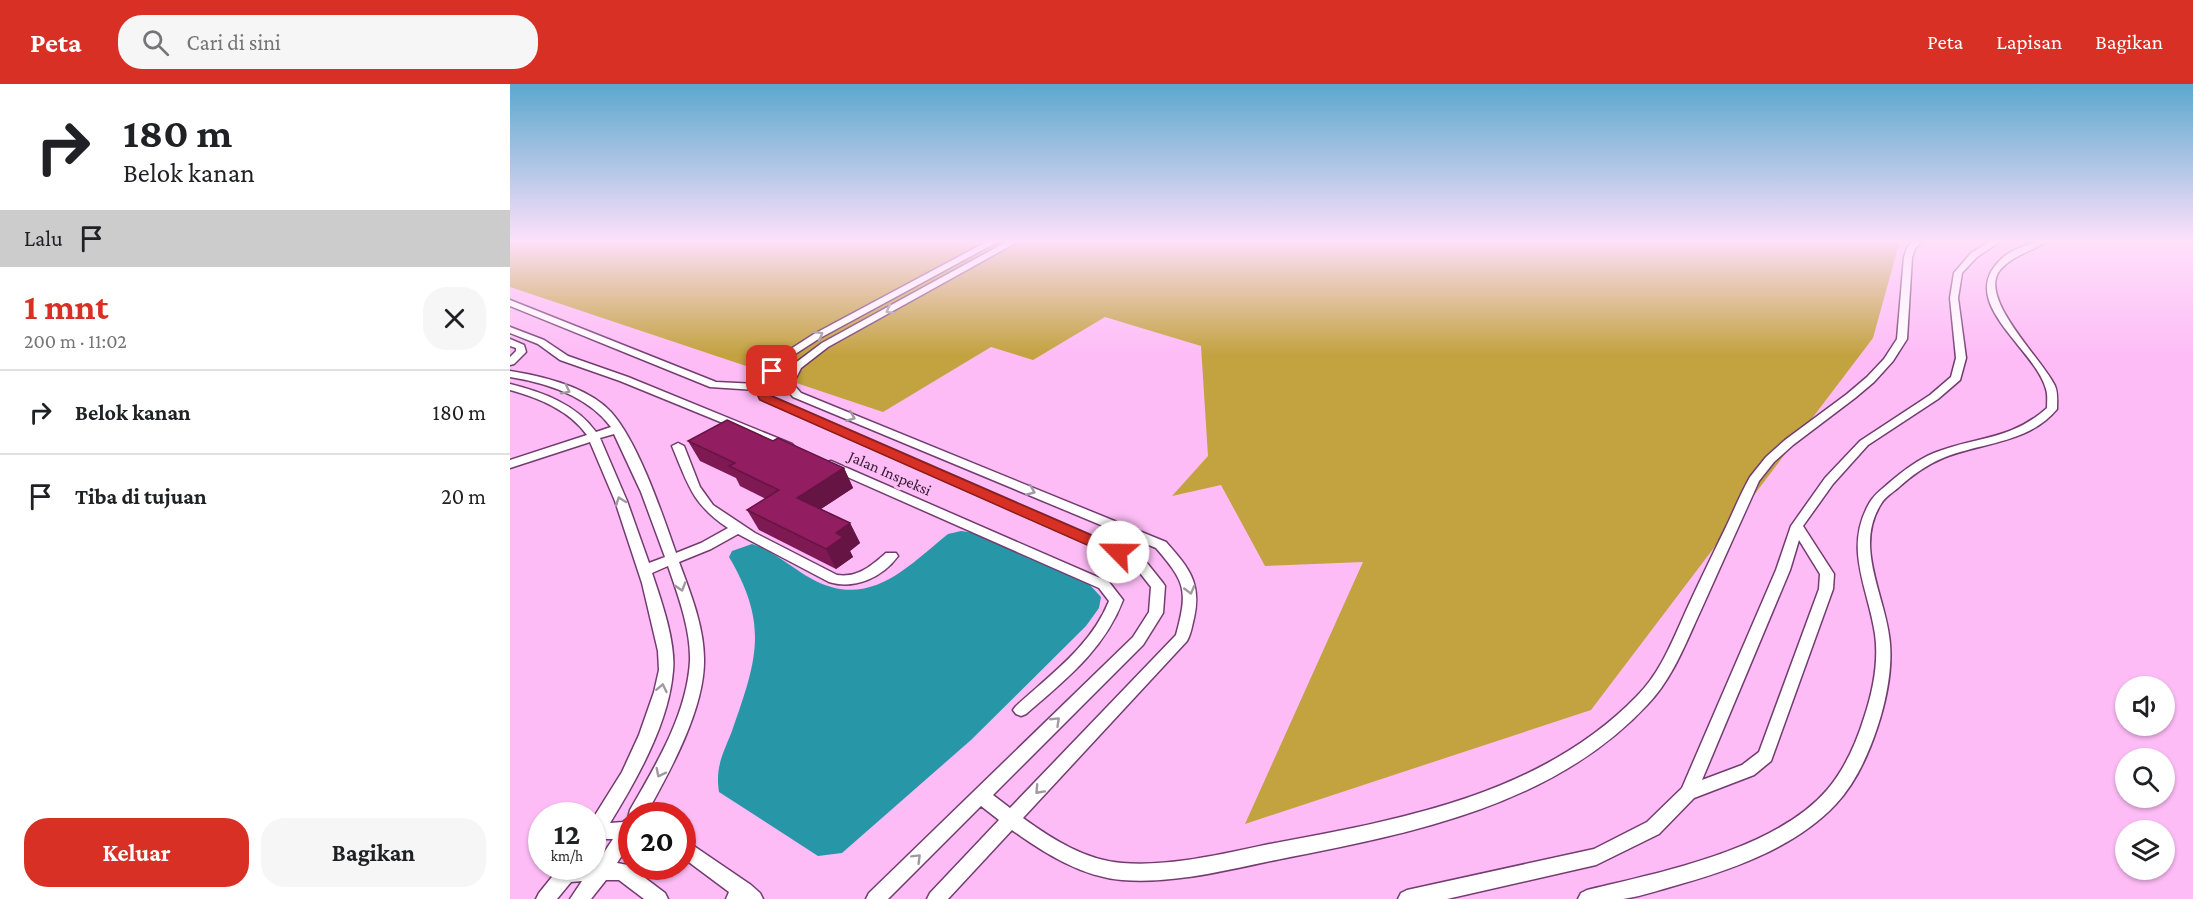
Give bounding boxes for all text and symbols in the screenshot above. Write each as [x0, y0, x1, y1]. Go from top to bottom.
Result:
search box [118, 15, 538, 69]
icon: search [139, 26, 172, 59]
text: Peta [30, 27, 82, 58]
text: Cari di sini [187, 30, 281, 55]
text: Peta [1927, 30, 1963, 54]
text: Lapisan [1996, 30, 2062, 54]
text: Bagikan [2095, 30, 2163, 54]
icon: right [24, 108, 102, 186]
text: 180 m [123, 109, 232, 156]
text: Belok kanan [123, 158, 255, 188]
icon: arrive [75, 222, 108, 255]
text: Lalu [24, 226, 63, 251]
text: 1 mnt [24, 287, 109, 327]
button: close [423, 287, 486, 350]
one-way arrow [886, 303, 897, 314]
text: 200 m · 11:02 [24, 330, 127, 352]
one-way arrow [813, 331, 823, 343]
pin [746, 345, 797, 396]
icon: arrive [755, 354, 788, 387]
one-way arrow [560, 382, 571, 394]
icon: right [24, 396, 57, 429]
text: Belok kanan [75, 400, 191, 425]
text: 180 m [433, 400, 486, 425]
one-way arrow [845, 410, 856, 422]
street label: Jalan Inspeksi [844, 446, 934, 500]
icon: arrive [24, 480, 57, 513]
text: Tiba di tujuan [75, 484, 207, 509]
text: 20 m [441, 484, 486, 509]
one-way arrow [1025, 484, 1036, 496]
one-way arrow [614, 496, 627, 507]
position arrow [1086, 520, 1150, 584]
one-way arrow [674, 581, 686, 592]
one-way arrow [1182, 585, 1195, 595]
map controls [2115, 676, 2175, 880]
button: sound [2115, 676, 2175, 736]
one-way arrow [655, 684, 668, 694]
one-way arrow [1048, 718, 1059, 729]
button: search [2115, 748, 2175, 808]
one-way arrow [655, 767, 667, 778]
one-way arrow [1035, 783, 1046, 793]
speed limit sign: 20 [618, 802, 696, 880]
text: 12 [554, 817, 580, 850]
button: Keluar [24, 818, 249, 887]
button: Bagikan [261, 818, 486, 887]
button: layers [2115, 820, 2175, 880]
text: km/h [551, 848, 583, 864]
one-way arrow [909, 854, 920, 865]

